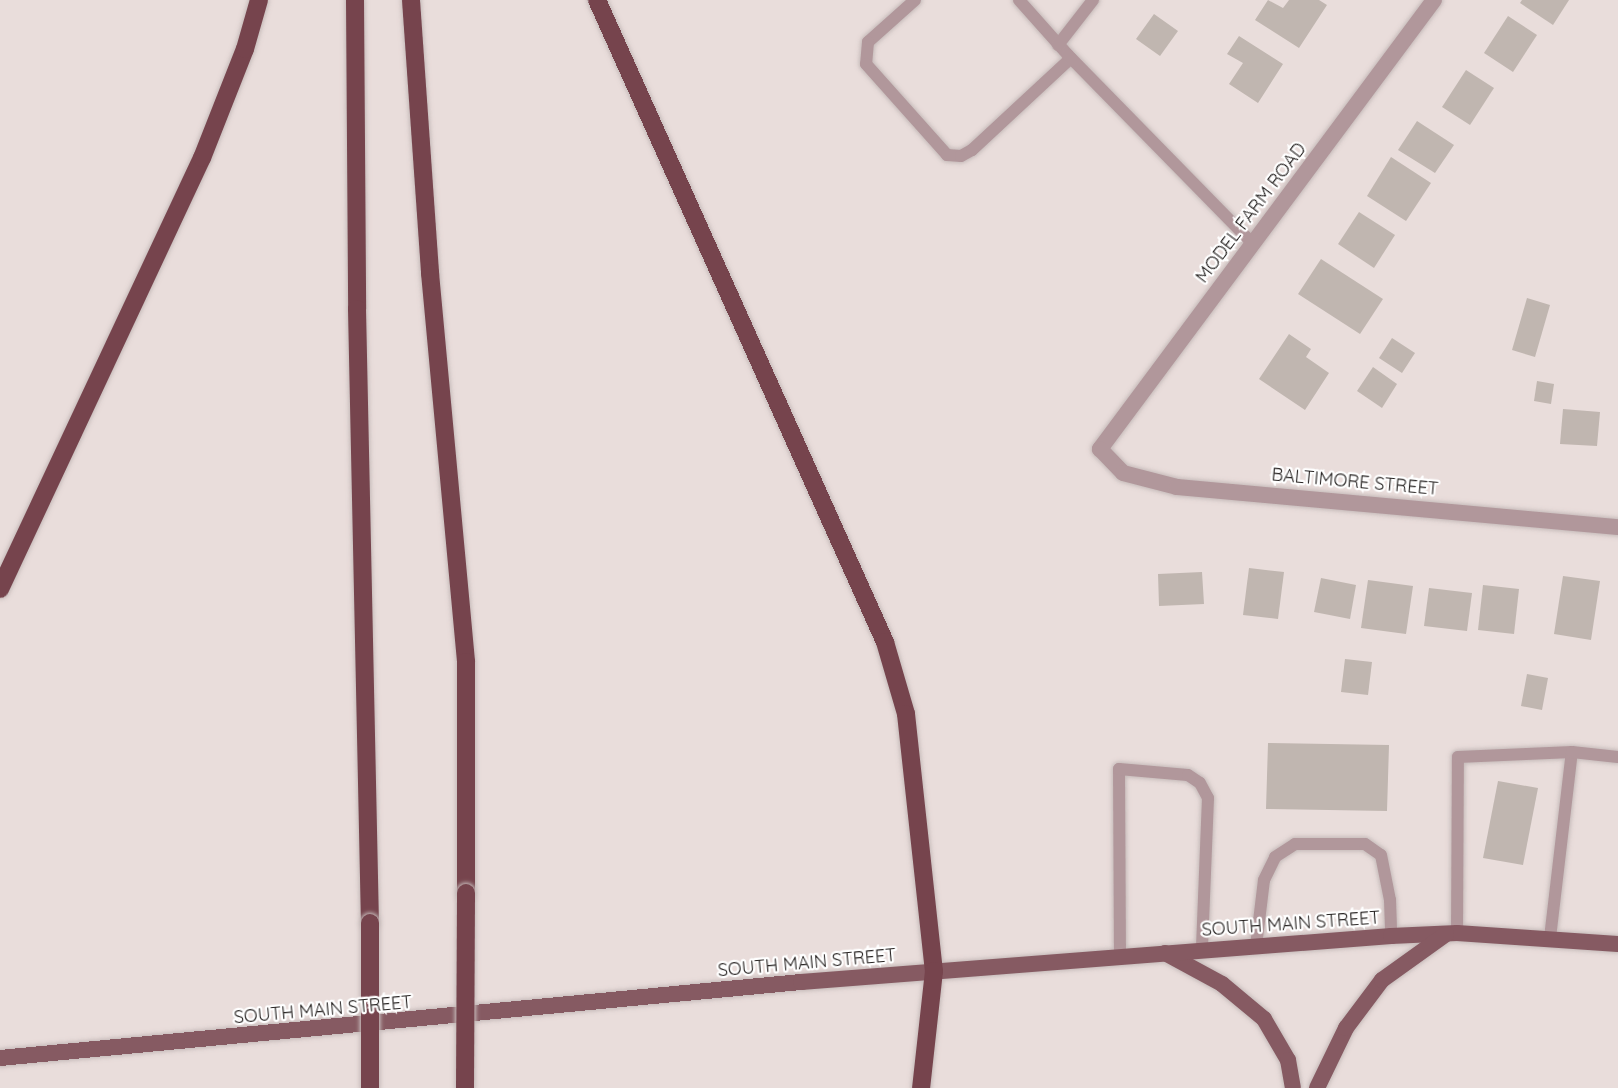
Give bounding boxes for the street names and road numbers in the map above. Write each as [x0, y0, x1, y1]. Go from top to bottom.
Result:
street label: MODEL FARM ROAD [1191, 139, 1311, 287]
street label: BALTIMORE STREET [1271, 464, 1439, 500]
street label: SOUTH MAIN STREET [1201, 907, 1381, 941]
street label: SOUTH MAIN STREET [717, 944, 897, 982]
street label: SOUTH MAIN STREET [233, 991, 413, 1029]

